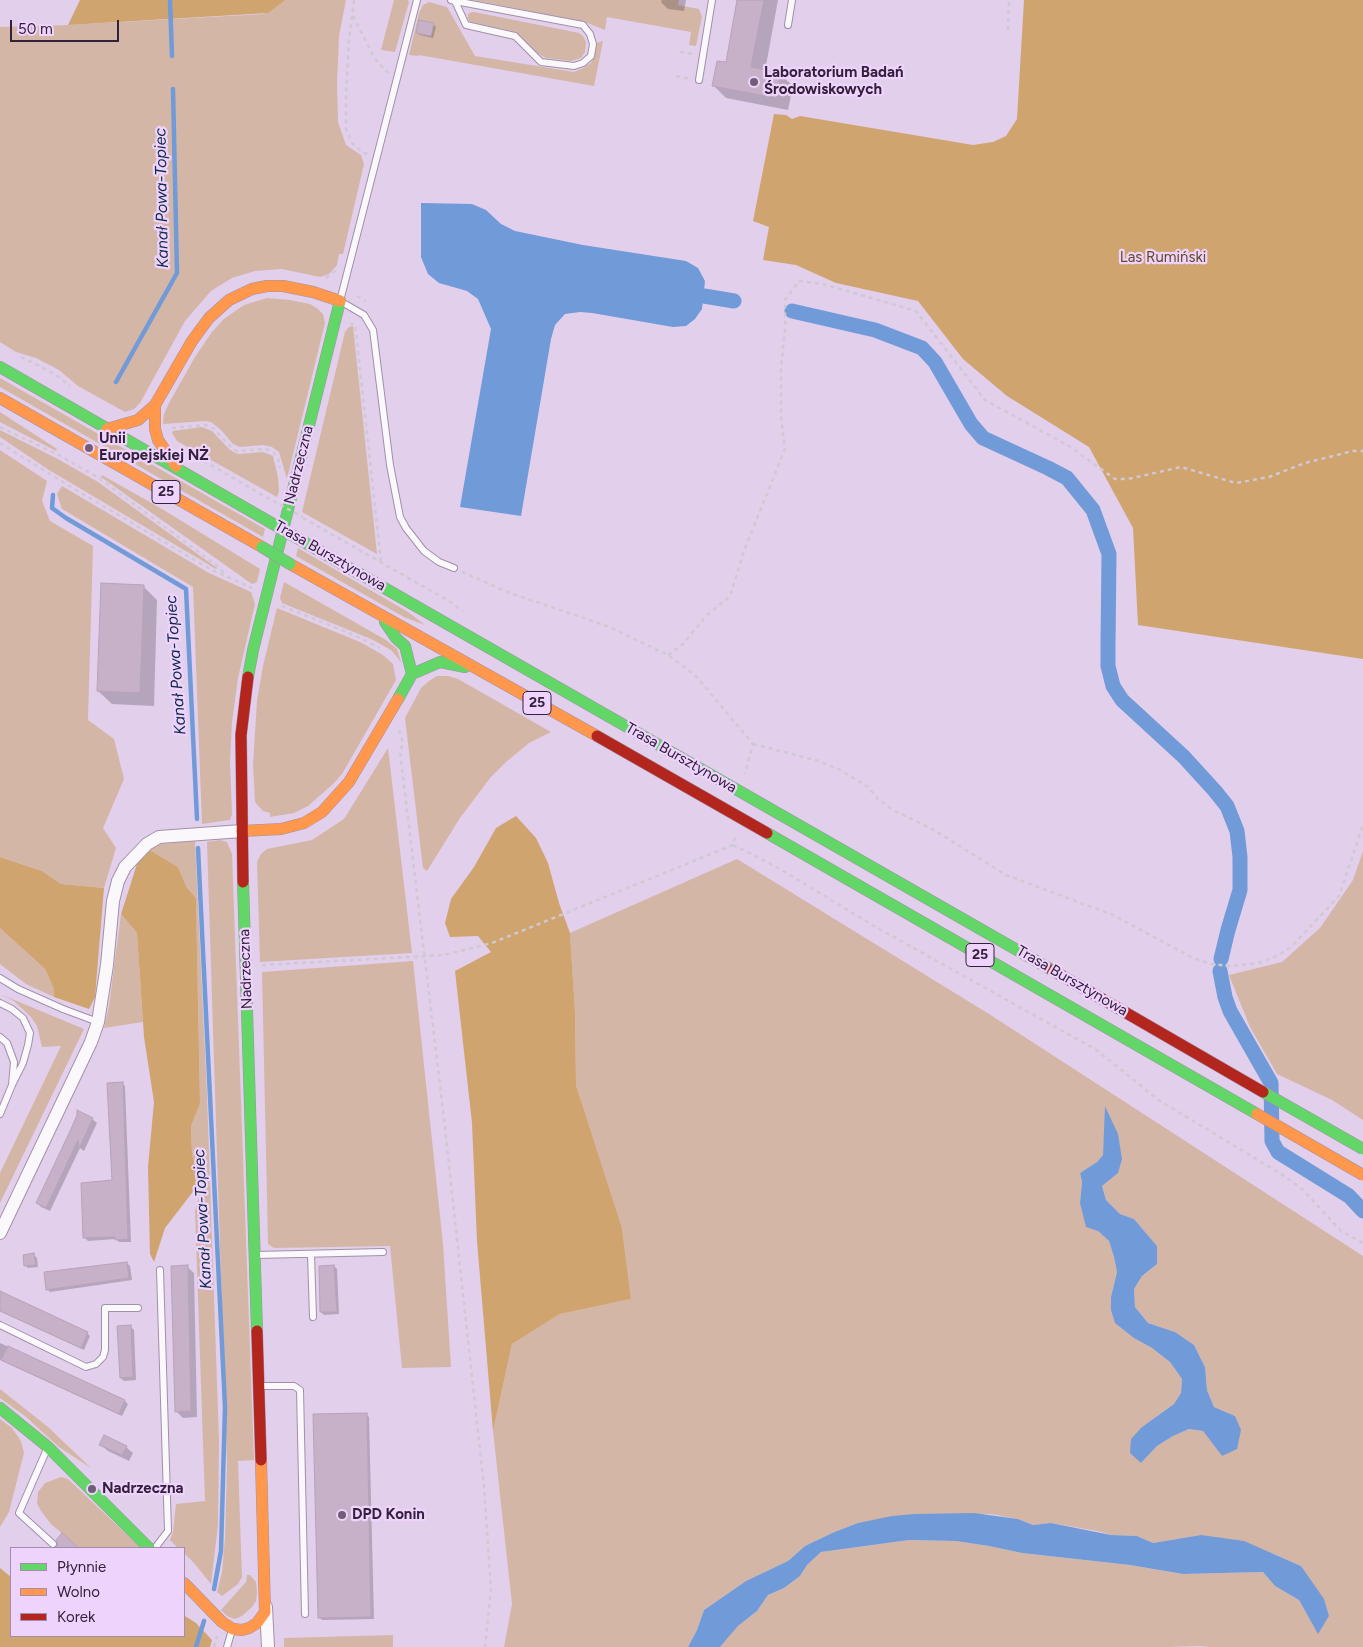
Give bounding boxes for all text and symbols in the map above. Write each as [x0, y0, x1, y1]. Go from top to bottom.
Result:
scale bar [12, 10, 121, 42]
text: 50 m [18, 20, 53, 38]
place label: Laboratorium Badań Środowiskowych [764, 64, 903, 99]
marker: Laboratorium Badań Środowiskowych [748, 76, 760, 88]
water label: Kanał Powa-Topiec [151, 128, 173, 268]
park label: Las Rumiński [1120, 249, 1206, 267]
street label: Nadrzeczna [281, 424, 317, 506]
place label: Unii Europejskiej NŻ [99, 430, 209, 465]
marker: Unii Europejskiej NŻ [83, 442, 95, 454]
road number: 25 [152, 481, 180, 504]
street label: Trasa Bursztynowa [271, 517, 389, 595]
water label: Kanał Powa-Topiec [162, 594, 190, 736]
road number: 25 [523, 691, 551, 714]
street label: Trasa Bursztynowa [622, 719, 740, 797]
street label: Nadrzeczna [236, 929, 256, 1009]
street label: Trasa Bursztynowa [1013, 942, 1131, 1020]
road number: 25 [966, 944, 994, 966]
water label: Kanał Powa-Topiec [190, 1148, 216, 1290]
place label: Nadrzeczna [102, 1480, 184, 1498]
marker: Nadrzeczna [86, 1483, 98, 1495]
place label: DPD Konin [352, 1506, 425, 1524]
marker: DPD Konin [336, 1509, 348, 1521]
legend [10, 1547, 185, 1637]
text: Płynnie [57, 1558, 106, 1576]
text: Wolno [57, 1583, 100, 1601]
text: Korek [57, 1608, 95, 1626]

